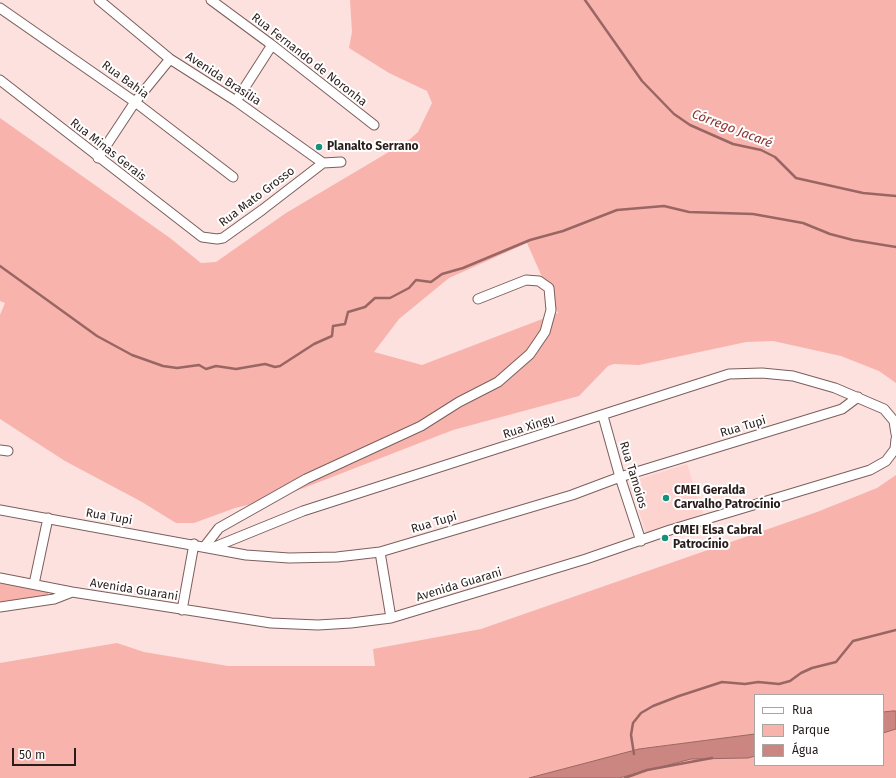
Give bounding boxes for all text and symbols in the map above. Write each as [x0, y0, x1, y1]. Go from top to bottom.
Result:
street label: Rua Fernando de Noronha [248, 10, 370, 110]
street label: Avenida Brasília [183, 49, 263, 109]
street label: Rua Bahia [99, 58, 151, 102]
water label: Córrego Jacaré [690, 107, 774, 151]
street label: Rua Minas Gerais [67, 116, 149, 184]
place label: Planalto Serrano [327, 140, 419, 154]
marker: Planalto Serrano [314, 142, 324, 152]
street label: Rua Mato Grosso [216, 164, 298, 230]
street label: Rua Xingu [501, 412, 557, 442]
street label: Rua Tupi [718, 413, 768, 441]
street label: Rua Tamoios [616, 440, 650, 510]
place label: CMEI Geralda Carvalho Patrocínio [674, 484, 781, 512]
marker: CMEI Geralda Carvalho Patrocínio [661, 493, 671, 503]
street label: Rua Tupi [85, 506, 133, 528]
street label: Rua Tupi [409, 509, 459, 537]
place label: CMEI Elsa Cabral Patrocínio [673, 524, 762, 552]
marker: CMEI Elsa Cabral Patrocínio [660, 533, 670, 543]
street label: Avenida Guarani [414, 565, 504, 605]
street label: Avenida Guarani [89, 576, 179, 604]
legend [754, 694, 884, 766]
text: Rua [792, 703, 813, 717]
text: Parque [792, 723, 830, 737]
scale bar [14, 740, 78, 766]
text: Água [792, 743, 819, 757]
text: 50 m [19, 748, 45, 762]

